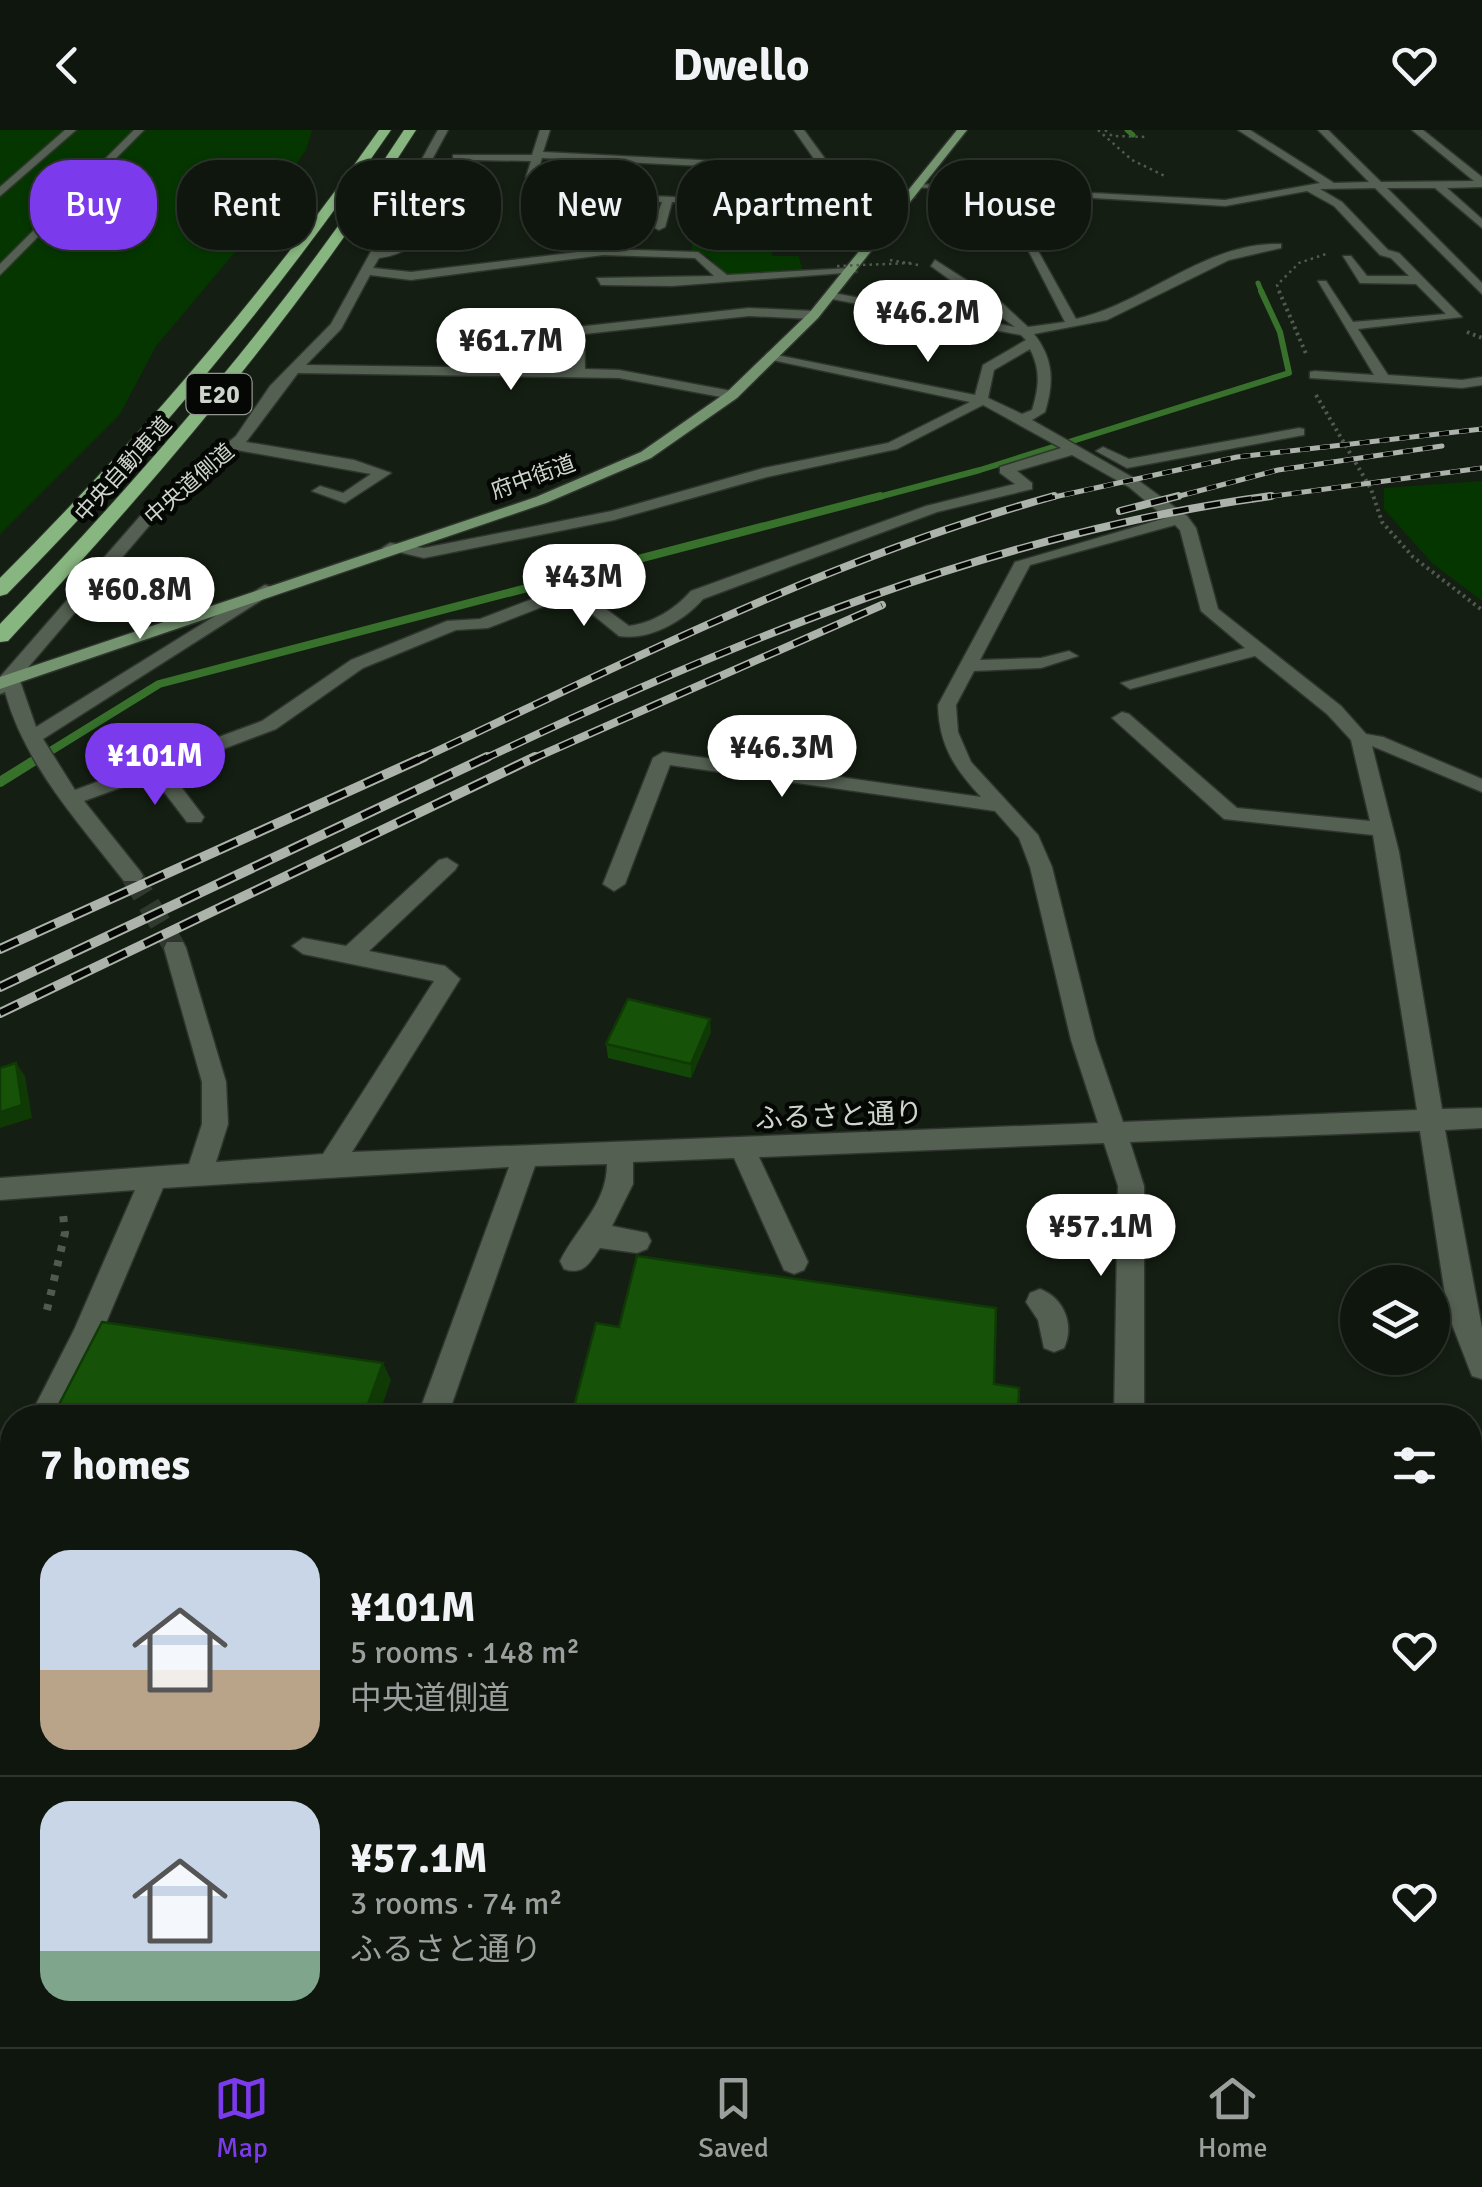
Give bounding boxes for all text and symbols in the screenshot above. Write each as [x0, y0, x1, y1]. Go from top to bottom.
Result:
icon: back [40, 38, 95, 93]
text: Dwello [673, 38, 809, 93]
icon: heart [1387, 38, 1442, 93]
chip: Buy [30, 160, 157, 250]
chip: Rent [177, 160, 316, 250]
chip: Filters [336, 160, 501, 250]
chip: New [521, 160, 657, 250]
chip: Apartment [677, 160, 908, 250]
chip: House [928, 160, 1091, 250]
pin: ¥46.2M [847, 280, 1009, 365]
text: ¥46.2M [876, 293, 980, 332]
pin: ¥61.7M [430, 308, 592, 393]
text: ¥61.7M [459, 321, 563, 360]
road number: E20 [186, 374, 252, 414]
street label: 中央自動車道 [69, 411, 177, 527]
street label: 中央道側道 [139, 438, 239, 530]
street label: 府中街道 [487, 449, 579, 505]
pin: ¥43M [525, 544, 643, 629]
pin: ¥60.8M [59, 557, 221, 642]
text: ¥43M [545, 557, 623, 596]
text: ¥60.8M [88, 570, 192, 609]
pin: ¥46.3M [701, 715, 863, 800]
pin: ¥101M [85, 723, 225, 808]
text: ¥46.3M [730, 728, 834, 767]
text: ¥101M [107, 736, 203, 775]
street label: ふるさと通り [754, 1096, 924, 1136]
pin: ¥57.1M [1020, 1194, 1182, 1279]
text: ¥57.1M [1049, 1207, 1153, 1246]
map controls [1340, 1265, 1450, 1375]
button: layers [1340, 1265, 1450, 1375]
icon: filters [1387, 1438, 1442, 1493]
text: 7 homes [40, 1440, 190, 1491]
text: ¥101M [350, 1582, 476, 1633]
icon: home [120, 1590, 240, 1710]
icon: heart [1387, 1623, 1442, 1678]
text: 5 rooms · 148 m² [350, 1633, 580, 1672]
text: 中央道側道 [350, 1679, 510, 1718]
text: ¥57.1M [350, 1833, 488, 1884]
icon: home [120, 1841, 240, 1961]
icon: heart [1387, 1874, 1442, 1929]
text: 3 rooms · 74 m² [350, 1884, 563, 1923]
text: ふるさと通り [350, 1930, 542, 1969]
tab: Map [214, 2071, 269, 2165]
tab: Saved [698, 2071, 769, 2165]
tab: Home [1198, 2071, 1268, 2165]

